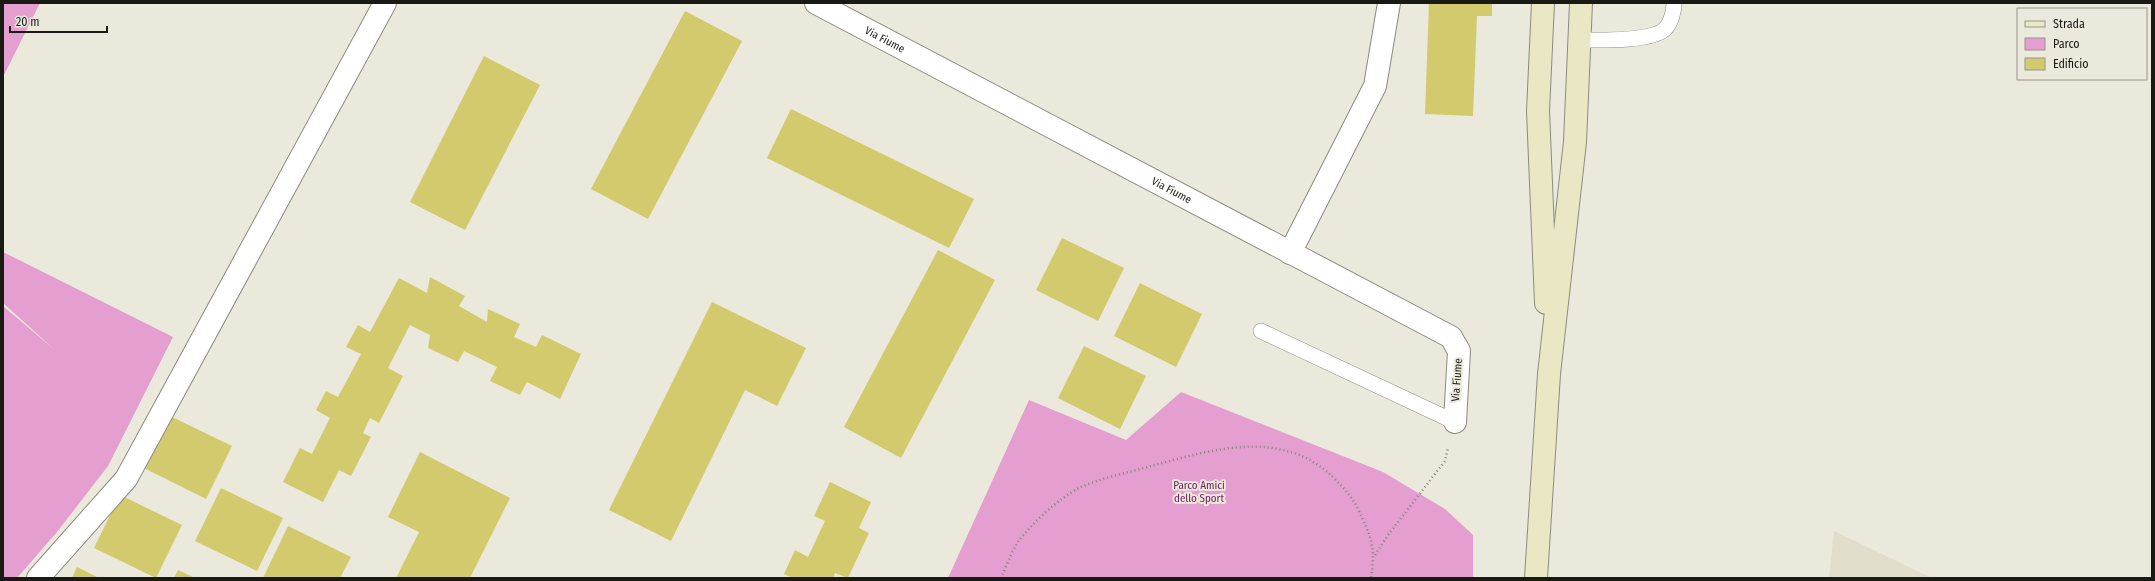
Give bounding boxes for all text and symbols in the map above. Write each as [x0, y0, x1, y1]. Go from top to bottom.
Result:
scale bar [10, 8, 107, 34]
legend [2017, 8, 2147, 80]
text: 20 m [16, 15, 40, 29]
text: Strada [2053, 17, 2085, 31]
street label: Via Fiume [863, 23, 907, 55]
text: Parco [2053, 37, 2080, 51]
text: Edificio [2053, 57, 2089, 71]
street label: Via Fiume [1150, 174, 1194, 206]
street label: Via Fiume [1449, 358, 1465, 402]
park label: Parco Amici dello Sport [1173, 479, 1225, 505]

